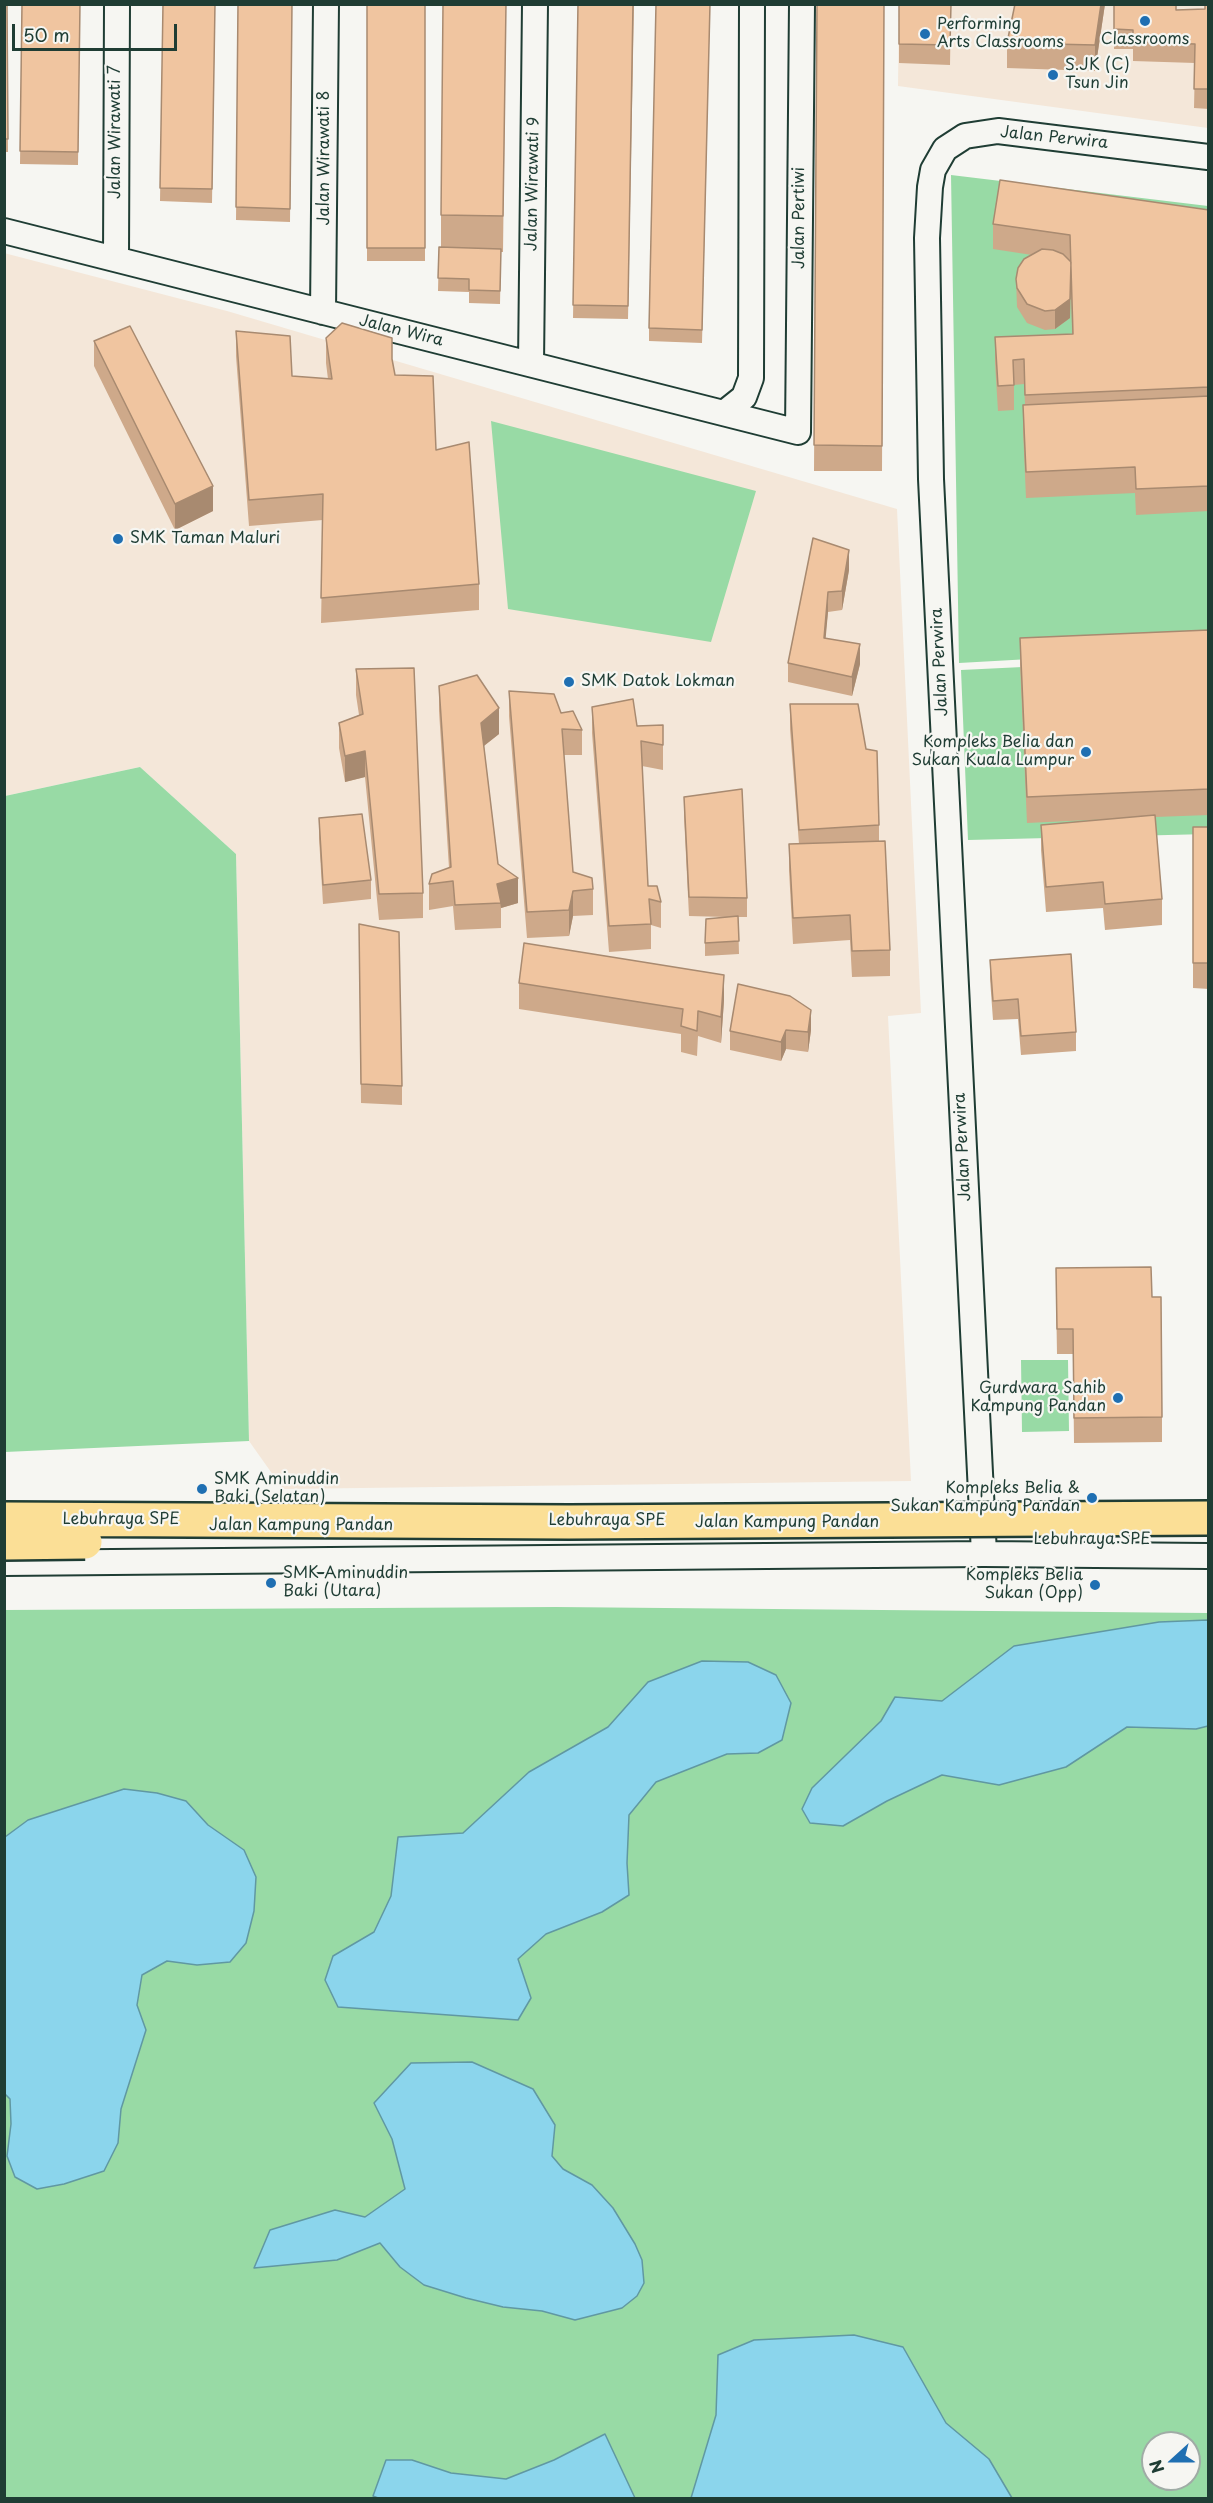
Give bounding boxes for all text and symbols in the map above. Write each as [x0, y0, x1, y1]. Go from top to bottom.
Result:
scale bar [15, 12, 180, 50]
marker: Classrooms [1138, 14, 1152, 28]
place label: Performing Arts Classrooms [937, 15, 1064, 53]
text: 50 m [23, 21, 70, 48]
marker: Performing Arts Classrooms [918, 27, 932, 41]
place label: Classrooms [1101, 30, 1189, 50]
place label: S.JK (C) Tsun Jin [1065, 56, 1130, 94]
street label: Jalan Wirawati 7 [106, 65, 126, 199]
marker: S.JK (C) Tsun Jin [1046, 68, 1060, 82]
street label: Jalan Wirawati 8 [315, 91, 335, 225]
street label: Jalan Wirawati 9 [522, 117, 544, 251]
street label: Jalan Perwira [999, 123, 1109, 153]
street label: Jalan Pertiwi [790, 167, 810, 269]
street label: Jalan Wira [357, 311, 445, 351]
place label: SMK Taman Maluri [130, 529, 280, 549]
marker: SMK Taman Maluri [111, 532, 125, 546]
street label: Jalan Perwira [928, 607, 952, 717]
place label: SMK Datok Lokman [581, 672, 735, 692]
marker: SMK Datok Lokman [562, 675, 576, 689]
place label: Kompleks Belia dan Sukan Kuala Lumpur [912, 733, 1074, 771]
marker: Kompleks Belia dan Sukan Kuala Lumpur [1079, 745, 1093, 759]
street label: Jalan Perwira [951, 1092, 975, 1202]
place label: Gurdwara Sahib Kampung Pandan [970, 1379, 1106, 1417]
marker: Gurdwara Sahib Kampung Pandan [1111, 1391, 1125, 1405]
place label: SMK Aminuddin Baki (Selatan) [214, 1470, 339, 1508]
place label: Kompleks Belia & Sukan Kampung Pandan [890, 1479, 1080, 1517]
marker: SMK Aminuddin Baki (Selatan) [195, 1482, 209, 1496]
marker: Kompleks Belia & Sukan Kampung Pandan [1085, 1491, 1099, 1505]
street label: Lebuhraya SPE [63, 1510, 179, 1530]
street label: Lebuhraya SPE [549, 1511, 665, 1531]
street label: Jalan Kampung Pandan [695, 1513, 879, 1533]
street label: Jalan Kampung Pandan [209, 1516, 393, 1536]
street label: Lebuhraya SPE [1034, 1530, 1150, 1550]
place label: SMK Aminuddin Baki (Utara) [283, 1564, 408, 1602]
place label: Kompleks Belia Sukan (Opp) [966, 1566, 1083, 1604]
marker: SMK Aminuddin Baki (Utara) [264, 1576, 278, 1590]
marker: Kompleks Belia Sukan (Opp) [1088, 1578, 1102, 1592]
north arrow [1141, 2431, 1201, 2491]
text: N [1143, 2457, 1170, 2477]

